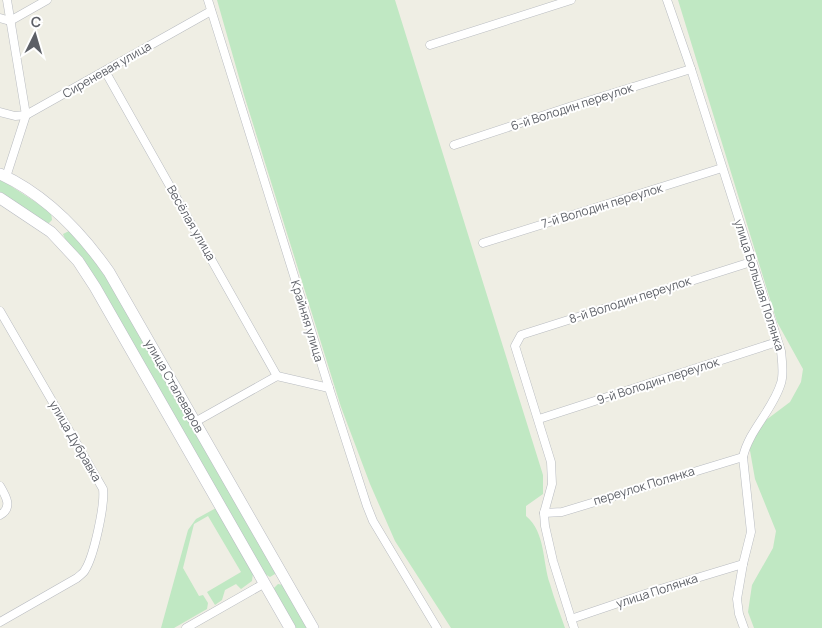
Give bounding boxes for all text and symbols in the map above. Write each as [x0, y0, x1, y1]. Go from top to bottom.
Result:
north arrow [10, 10, 60, 60]
text: С [30, 12, 42, 31]
street label: Сиреневая улица [59, 37, 154, 102]
street label: 6-й Володин переулок [509, 78, 636, 134]
street label: 7-й Володин переулок [539, 179, 666, 232]
street label: Весёлая улица [163, 182, 220, 264]
street label: улица Большая Полянка [730, 217, 789, 353]
street label: 8-й Володин переулок [567, 271, 694, 327]
street label: Крайняя улица [287, 278, 328, 364]
street label: улица Сталеваров [141, 336, 208, 436]
street label: 9-й Володин переулок [595, 352, 722, 408]
street label: улица Дубравка [45, 397, 106, 485]
street label: переулок Полянка [591, 462, 697, 509]
street label: улица Полянка [614, 569, 700, 612]

